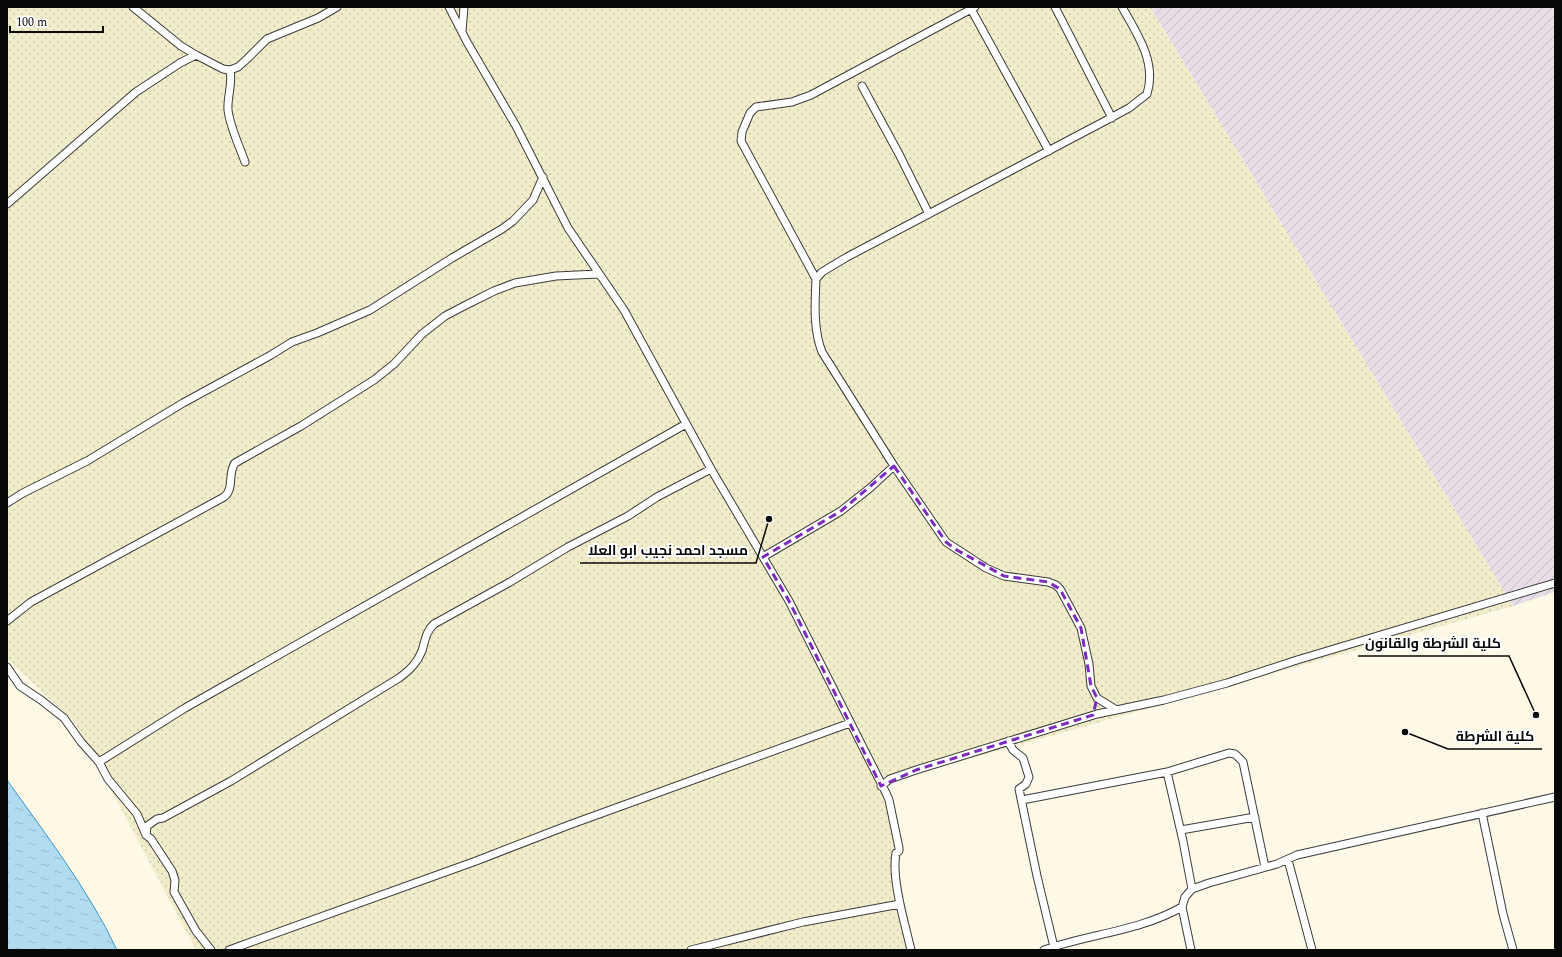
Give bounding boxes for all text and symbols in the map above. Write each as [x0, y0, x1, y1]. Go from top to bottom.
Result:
scale bar [10, 8, 103, 34]
text: 100 m [16, 13, 47, 32]
callout: مسجد احمد نجيب ابو العلا [580, 537, 756, 563]
text: مسجد احمد نجيب ابو العلا [588, 540, 748, 561]
callout: كلية الشرطة والقانون [1358, 630, 1509, 656]
text: كلية الشرطة والقانون [1365, 633, 1501, 654]
callout: كلية الشرطة [1448, 723, 1542, 749]
text: كلية الشرطة [1456, 726, 1534, 747]

